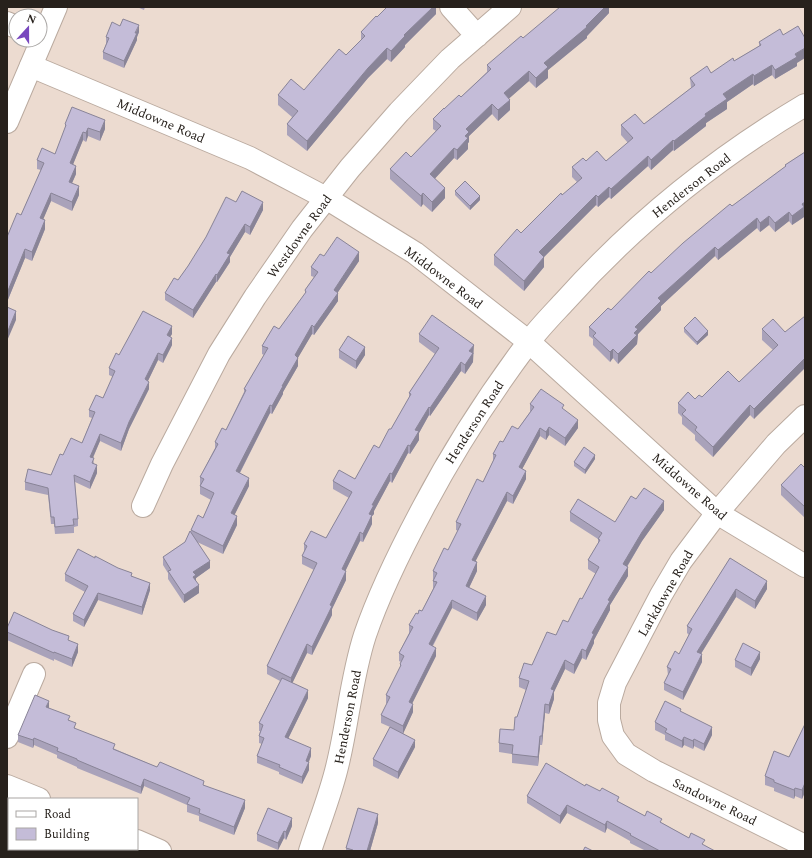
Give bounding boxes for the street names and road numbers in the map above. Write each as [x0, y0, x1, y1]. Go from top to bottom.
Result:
street label: Middowne Road [113, 93, 208, 149]
street label: Henderson Road [648, 148, 736, 223]
street label: Westdowne Road [263, 191, 337, 283]
street label: Middowne Road [400, 241, 487, 314]
street label: Henderson Road [440, 377, 509, 468]
street label: Middowne Road [647, 448, 731, 525]
street label: Larkdowne Road [633, 546, 699, 641]
street label: Henderson Road [329, 668, 367, 766]
street label: Sandowne Road [669, 773, 760, 831]

